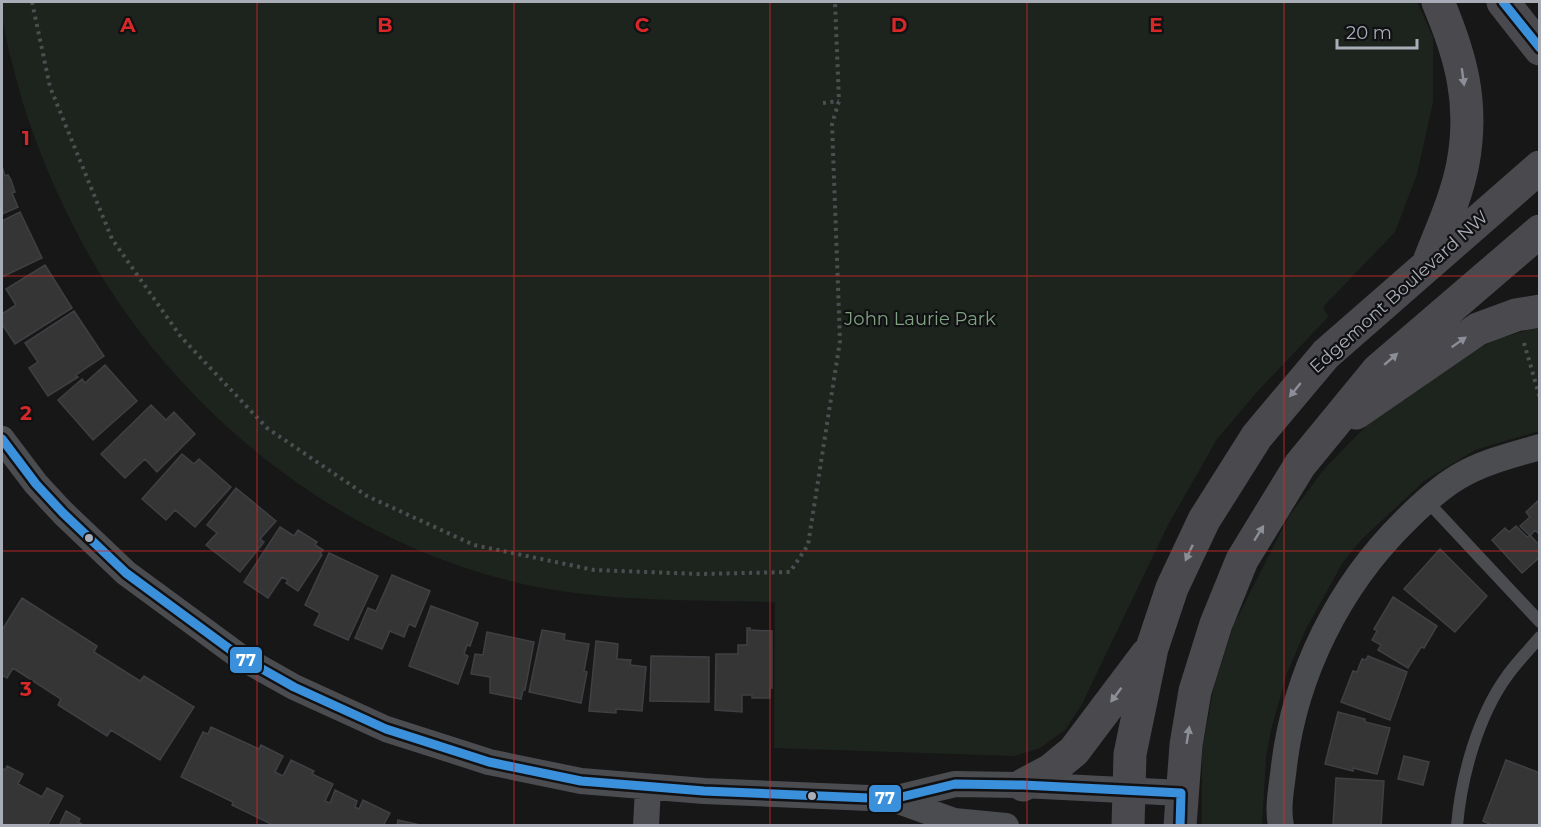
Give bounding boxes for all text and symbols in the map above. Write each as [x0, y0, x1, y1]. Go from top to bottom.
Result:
scale bar [1337, 12, 1416, 50]
text: A [119, 13, 136, 37]
text: B [377, 13, 393, 37]
text: C [635, 13, 650, 37]
text: D [891, 13, 907, 37]
text: E [1149, 13, 1163, 37]
text: 20 m [1346, 22, 1392, 44]
one-way arrow [1459, 67, 1468, 86]
text: 1 [22, 126, 30, 150]
street label: Edgemont Boulevard NW [1305, 206, 1493, 378]
park label: John Laurie Park [843, 308, 996, 330]
one-way arrow [1451, 336, 1467, 348]
one-way arrow [1383, 353, 1398, 366]
one-way arrow [1288, 382, 1301, 398]
text: 2 [20, 401, 32, 425]
one-way arrow [1253, 525, 1264, 541]
unlabelled marker [83, 532, 95, 544]
one-way arrow [1184, 544, 1193, 561]
line badge: 77 [229, 646, 263, 674]
text: 77 [236, 651, 256, 670]
text: 3 [19, 677, 32, 701]
one-way arrow [1111, 687, 1123, 702]
one-way arrow [1184, 725, 1193, 744]
line badge: 77 [868, 784, 902, 813]
text: 77 [875, 789, 895, 808]
unlabelled marker [806, 790, 818, 802]

